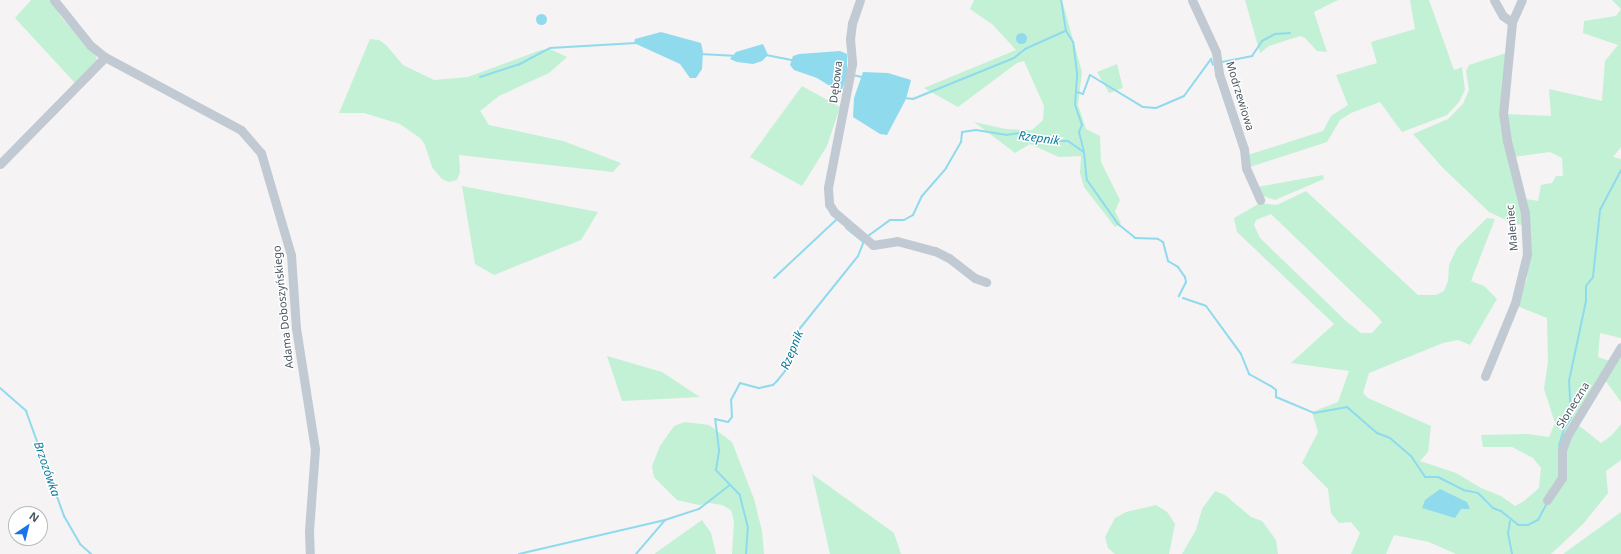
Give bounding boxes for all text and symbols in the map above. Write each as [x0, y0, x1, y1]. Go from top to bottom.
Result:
street label: Dębowa [827, 60, 845, 104]
street label: Modrzewiowa [1223, 60, 1257, 132]
water label: Rzepnik [1018, 128, 1060, 148]
street label: Maleniec [1503, 204, 1521, 252]
street label: Adama Doboszyńskiego [270, 245, 296, 369]
water label: Rzepnik [778, 328, 806, 372]
street label: Słoneczna [1554, 379, 1592, 431]
water label: Brzozówka [31, 440, 63, 498]
north arrow [8, 506, 48, 546]
text: N [27, 508, 43, 525]

